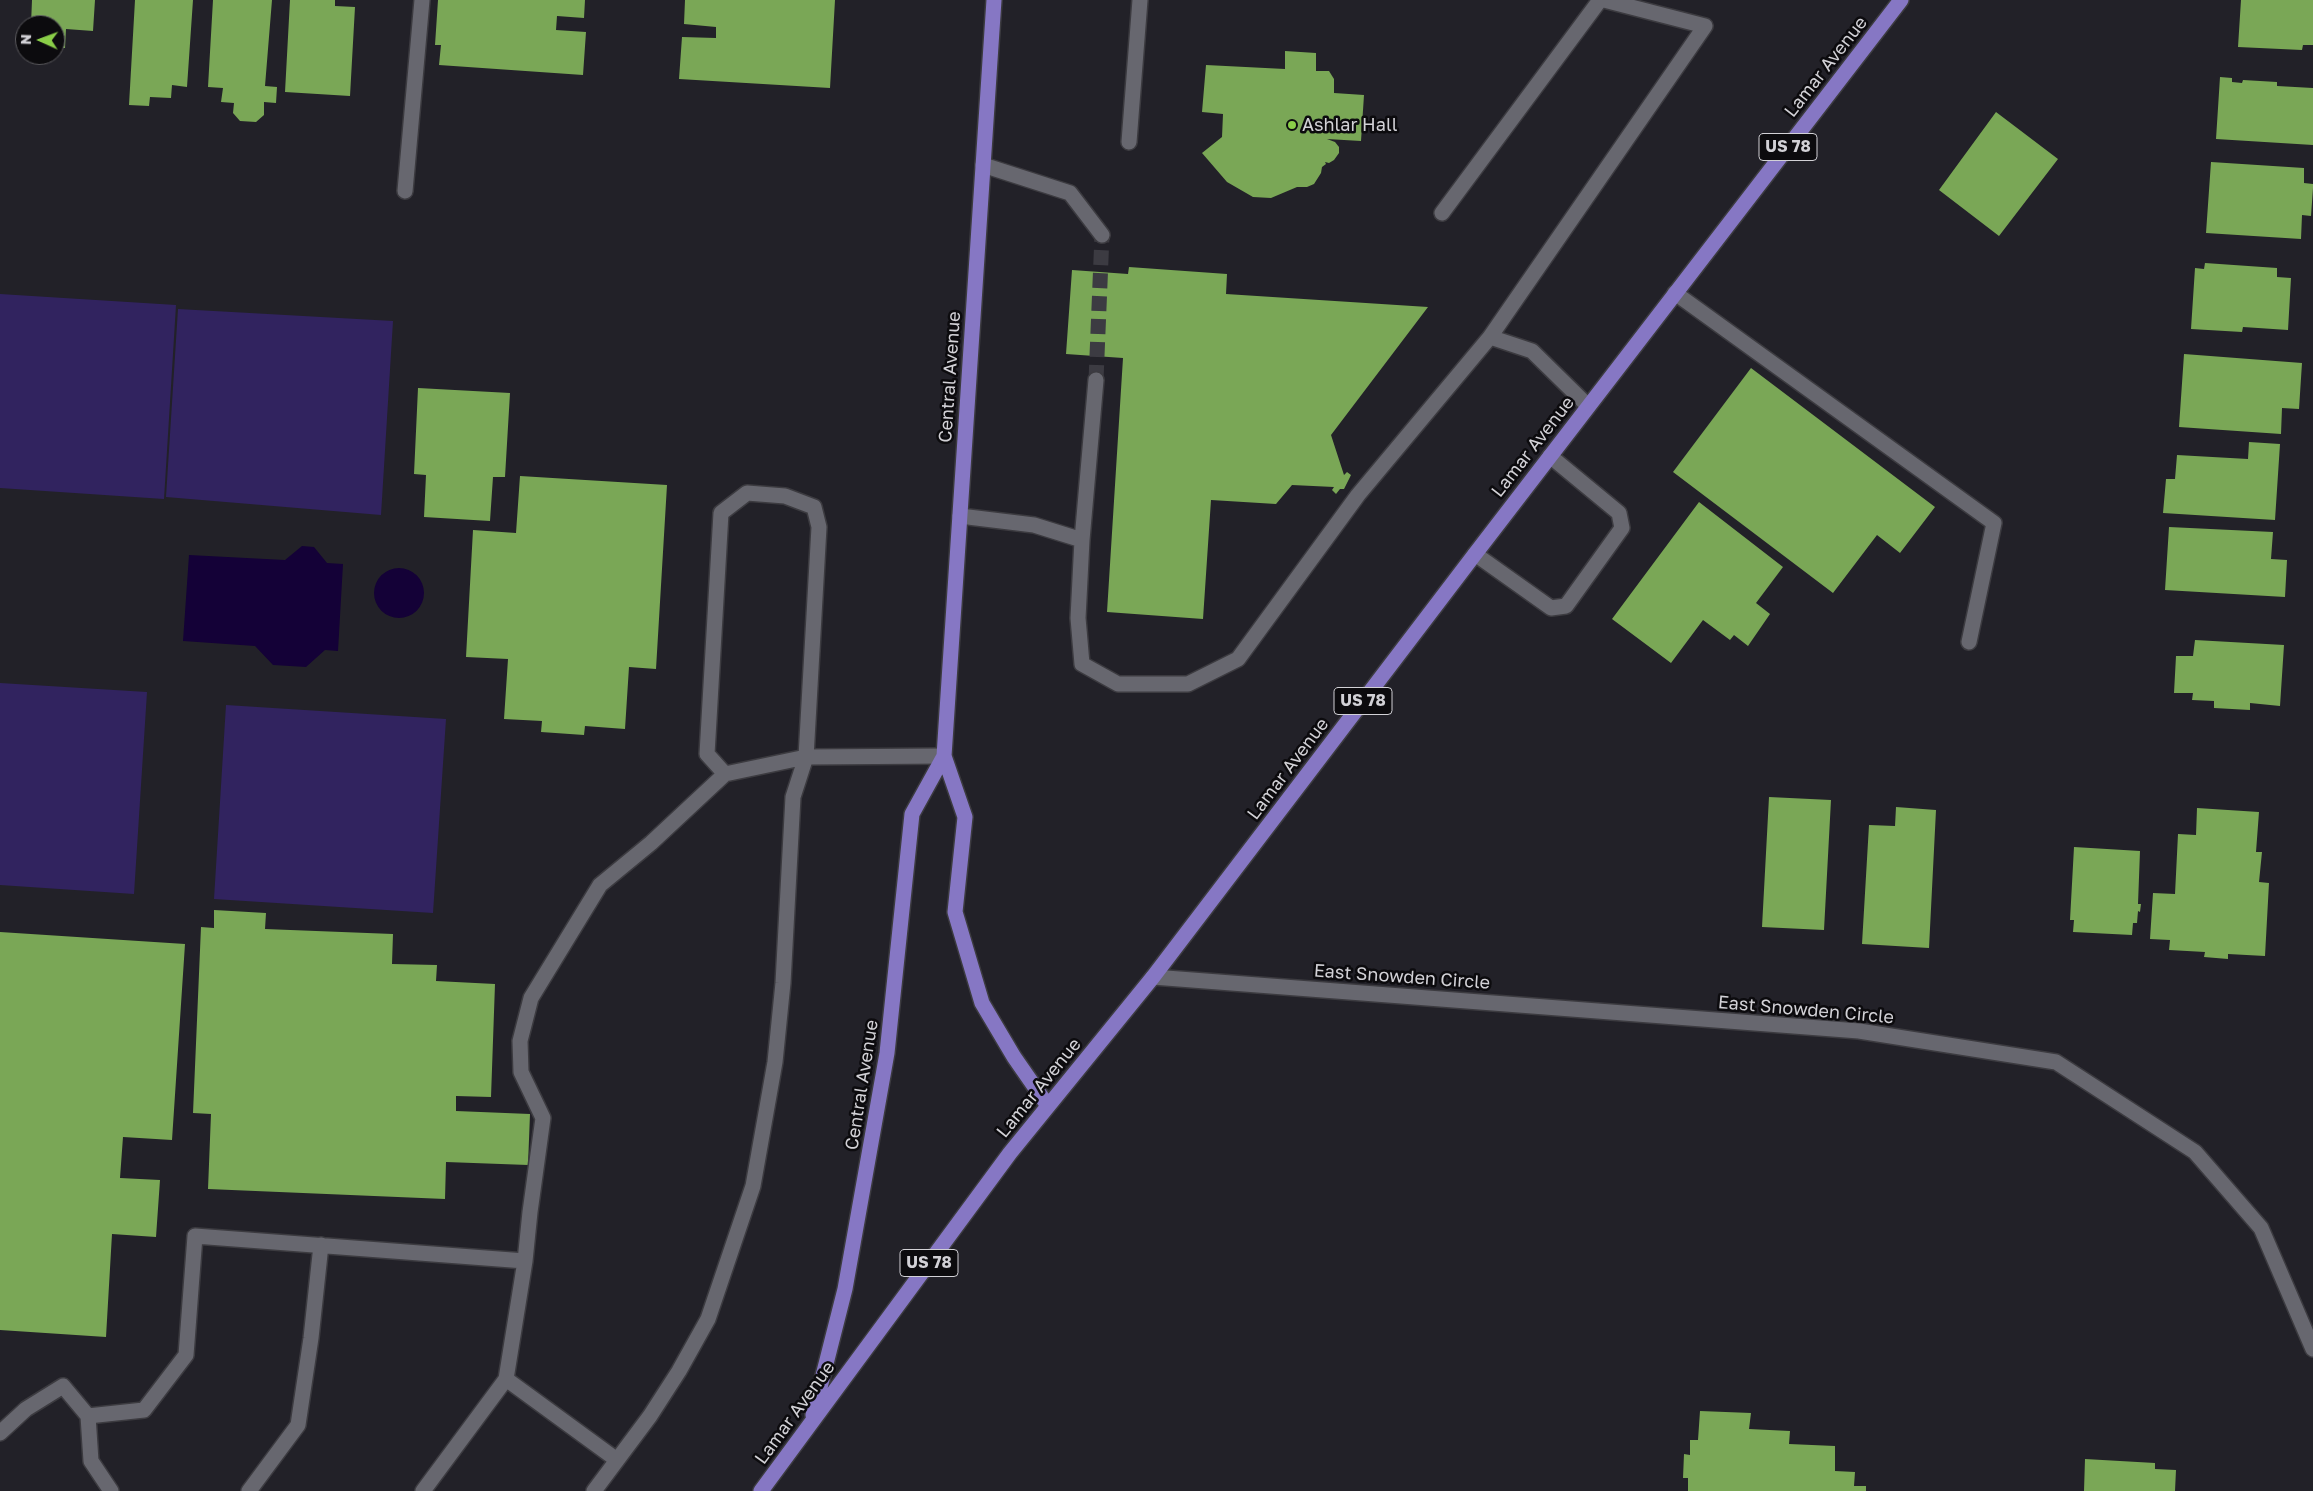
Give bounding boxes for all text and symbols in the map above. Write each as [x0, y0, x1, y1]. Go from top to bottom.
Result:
street label: Lamar Avenue [1780, 12, 1872, 122]
north arrow [15, 15, 65, 65]
text: N [17, 34, 34, 45]
place label: Ashlar Hall [1302, 114, 1397, 136]
marker: Ashlar Hall [1286, 119, 1298, 131]
road number: US 78 [1759, 134, 1817, 160]
street label: Central Avenue [935, 311, 965, 443]
street label: Lamar Avenue [1487, 392, 1579, 502]
road number: US 78 [1334, 688, 1392, 714]
street label: Lamar Avenue [1243, 714, 1333, 824]
street label: East Snowden Circle [1313, 960, 1491, 994]
street label: East Snowden Circle [1717, 992, 1895, 1028]
street label: Central Avenue [841, 1018, 883, 1152]
street label: Lamar Avenue [992, 1034, 1086, 1142]
road number: US 78 [900, 1250, 958, 1276]
street label: Lamar Avenue [750, 1357, 840, 1469]

